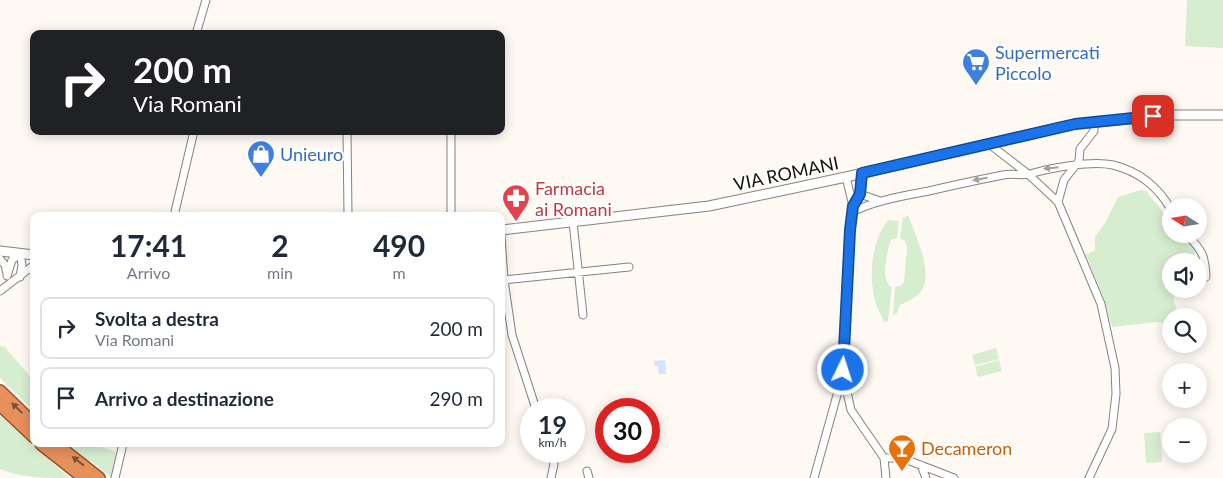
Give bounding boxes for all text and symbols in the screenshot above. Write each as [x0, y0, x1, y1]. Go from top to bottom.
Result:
place label: Supermercati Piccolo [995, 41, 1100, 84]
supermarket icon: Supermercati Piccolo [961, 47, 991, 86]
text: 200 m [133, 48, 232, 90]
icon: right [50, 50, 115, 115]
text: Via Romani [133, 90, 242, 117]
pin [1132, 95, 1174, 137]
icon: arrive [1139, 102, 1167, 130]
shop icon: Unieuro [246, 139, 276, 178]
place label: Unieuro [280, 143, 343, 165]
street label: VIA ROMANI [732, 151, 840, 195]
one-way arrow [1043, 165, 1059, 173]
one-way arrow [972, 176, 988, 184]
place label: Farmacia ai Romani [535, 177, 612, 220]
pharmacy icon: Farmacia ai Romani [501, 183, 531, 222]
north arrow [1162, 198, 1208, 242]
map controls [1162, 198, 1207, 463]
text: 17:41 [110, 227, 187, 263]
text: 2 [271, 227, 289, 263]
text: 490 [373, 227, 425, 263]
button: sound [1162, 253, 1207, 298]
text: Arrivo [127, 263, 170, 282]
text: min [267, 263, 293, 282]
text: m [392, 263, 406, 282]
text: Svolta a destra [95, 307, 219, 330]
button: search [1162, 308, 1207, 353]
icon: right [52, 314, 80, 342]
text: 200 m [429, 317, 483, 340]
text: Via Romani [95, 330, 174, 349]
position arrow [816, 343, 868, 395]
button: + [1162, 363, 1207, 408]
icon: arrive [52, 384, 80, 412]
text: Arrivo a destinazione [95, 387, 274, 410]
text: 290 m [429, 387, 483, 410]
speed limit sign: 30 [595, 398, 660, 463]
one-way arrow [11, 402, 23, 414]
text: 19 [538, 409, 567, 439]
button: − [1162, 418, 1207, 463]
bar icon: Decameron [887, 433, 917, 472]
text: km/h [538, 435, 567, 450]
place label: Decameron [921, 437, 1012, 459]
one-way arrow [72, 455, 85, 466]

